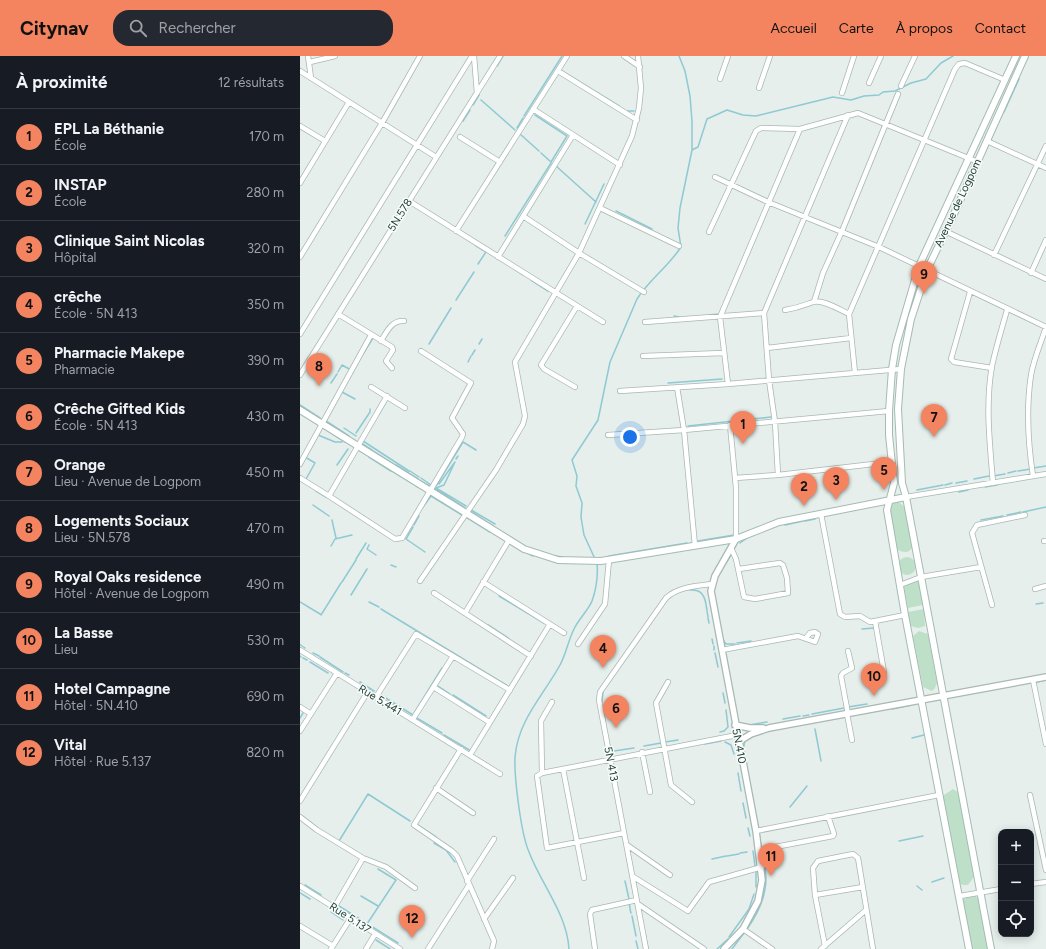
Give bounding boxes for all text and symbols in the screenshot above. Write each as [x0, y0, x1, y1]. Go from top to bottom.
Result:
search box [113, 10, 393, 46]
text: Citynav [20, 17, 89, 40]
icon: search [127, 17, 149, 39]
text: Rechercher [159, 19, 236, 37]
text: Accueil [771, 20, 817, 37]
text: Carte [839, 20, 874, 37]
text: À propos [896, 20, 953, 37]
text: Contact [975, 20, 1026, 37]
text: À proximité [16, 72, 107, 92]
text: 12 résultats [218, 75, 284, 90]
text: EPL La Béthanie [54, 120, 164, 138]
text: 1 [26, 129, 32, 144]
text: 170 m [249, 129, 284, 144]
text: École [54, 138, 86, 153]
street label: Avenue de Logpom [932, 157, 984, 249]
text: INSTAP [54, 176, 107, 194]
text: 2 [25, 185, 33, 200]
text: 280 m [246, 185, 284, 200]
text: École [54, 194, 86, 209]
street label: 5N.578 [385, 196, 415, 234]
text: Clinique Saint Nicolas [54, 232, 204, 250]
text: 3 [25, 241, 33, 256]
text: 320 m [247, 241, 284, 256]
text: Hôpital [54, 250, 96, 265]
pin: 9 [911, 261, 937, 294]
text: crêche [54, 288, 101, 306]
text: 4 [25, 297, 33, 312]
text: 350 m [247, 297, 284, 312]
text: École · 5N 413 [54, 306, 137, 321]
text: Pharmacie Makepe [54, 344, 185, 362]
text: 5 [25, 353, 33, 368]
text: 390 m [247, 353, 284, 368]
pin: 8 [306, 353, 332, 386]
text: Pharmacie [54, 362, 115, 377]
text: Crêche Gifted Kids [54, 400, 185, 418]
pin: 7 [921, 404, 947, 437]
text: 6 [25, 409, 33, 424]
text: 430 m [246, 409, 284, 424]
pin: 1 [730, 411, 756, 444]
text: École · 5N 413 [54, 418, 137, 433]
your location [620, 427, 640, 447]
text: Orange [54, 456, 105, 474]
pin: 5 [871, 457, 897, 490]
text: 7 [25, 465, 33, 480]
text: 450 m [246, 465, 284, 480]
pin: 3 [823, 467, 849, 500]
pin: 2 [791, 473, 817, 506]
text: Lieu · Avenue de Logpom [54, 474, 201, 489]
text: Logements Sociaux [54, 512, 189, 530]
text: 8 [25, 521, 33, 536]
text: 470 m [246, 521, 284, 536]
text: Lieu · 5N.578 [54, 530, 131, 545]
text: Royal Oaks residence [54, 568, 201, 586]
text: 9 [25, 577, 33, 592]
text: 490 m [246, 577, 284, 592]
text: Hôtel · Avenue de Logpom [54, 586, 209, 601]
text: La Basse [54, 624, 113, 642]
text: 10 [22, 633, 36, 648]
text: 530 m [247, 633, 284, 648]
pin: 4 [590, 635, 616, 668]
text: Lieu [54, 642, 78, 657]
pin: 10 [861, 663, 887, 696]
text: Hotel Campagne [54, 680, 170, 698]
street label: Rue 5.441 [356, 682, 404, 718]
text: 11 [24, 689, 34, 704]
text: 690 m [247, 689, 284, 704]
pin: 6 [603, 695, 629, 728]
text: Hôtel · 5N.410 [54, 698, 138, 713]
street label: 5N.410 [729, 727, 749, 765]
text: Vital [54, 736, 86, 754]
text: 12 [22, 745, 36, 760]
text: 820 m [246, 745, 284, 760]
street label: 5N 413 [601, 746, 621, 782]
text: Hôtel · Rue 5.137 [54, 754, 151, 769]
map controls [998, 829, 1034, 937]
button: + [998, 829, 1034, 865]
pin: 11 [758, 843, 784, 876]
button: − [998, 865, 1034, 901]
street label: Rue 5.137 [327, 900, 373, 936]
button: locate [998, 901, 1034, 937]
pin: 12 [399, 905, 425, 938]

